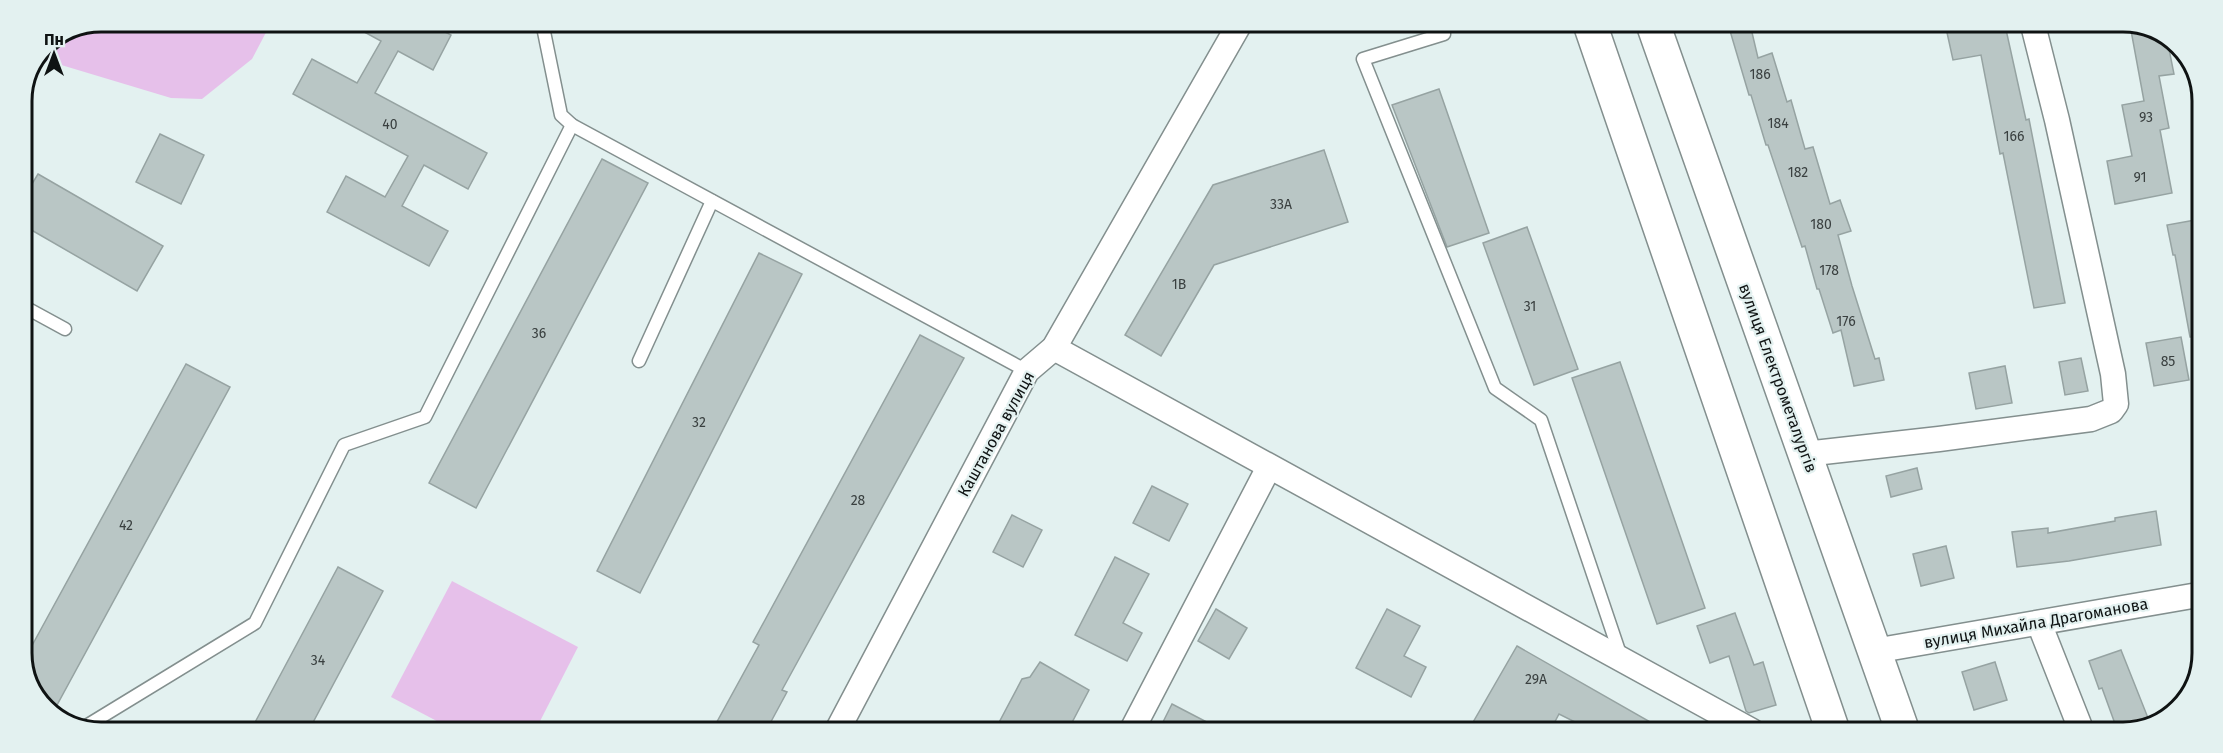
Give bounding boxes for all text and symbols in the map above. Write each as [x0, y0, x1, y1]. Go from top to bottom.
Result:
north arrow [24, 24, 84, 84]
text: Пн [44, 30, 64, 49]
house number: 186 [1749, 66, 1771, 83]
house number: 93 [2139, 109, 2153, 126]
house number: 184 [1767, 115, 1789, 132]
house number: 40 [382, 116, 398, 133]
house number: 166 [2004, 128, 2025, 145]
house number: 182 [1788, 164, 1808, 181]
house number: 91 [2133, 169, 2147, 186]
house number: 33А [1270, 196, 1292, 213]
house number: 180 [1810, 216, 1832, 233]
house number: 178 [1819, 262, 1839, 279]
house number: 1В [1172, 276, 1186, 293]
street label: вулиця Електрометалургів [1735, 281, 1821, 475]
house number: 31 [1524, 298, 1536, 315]
house number: 176 [1836, 313, 1856, 330]
house number: 36 [532, 325, 546, 342]
house number: 85 [2161, 353, 2175, 370]
street label: Каштанова вулиця [954, 368, 1038, 500]
house number: 32 [692, 414, 706, 431]
house number: 28 [851, 492, 866, 509]
house number: 42 [119, 517, 133, 534]
street label: вулиця Михайла Драгоманова [1922, 594, 2150, 652]
house number: 34 [311, 652, 326, 669]
house number: 29А [1525, 671, 1547, 688]

